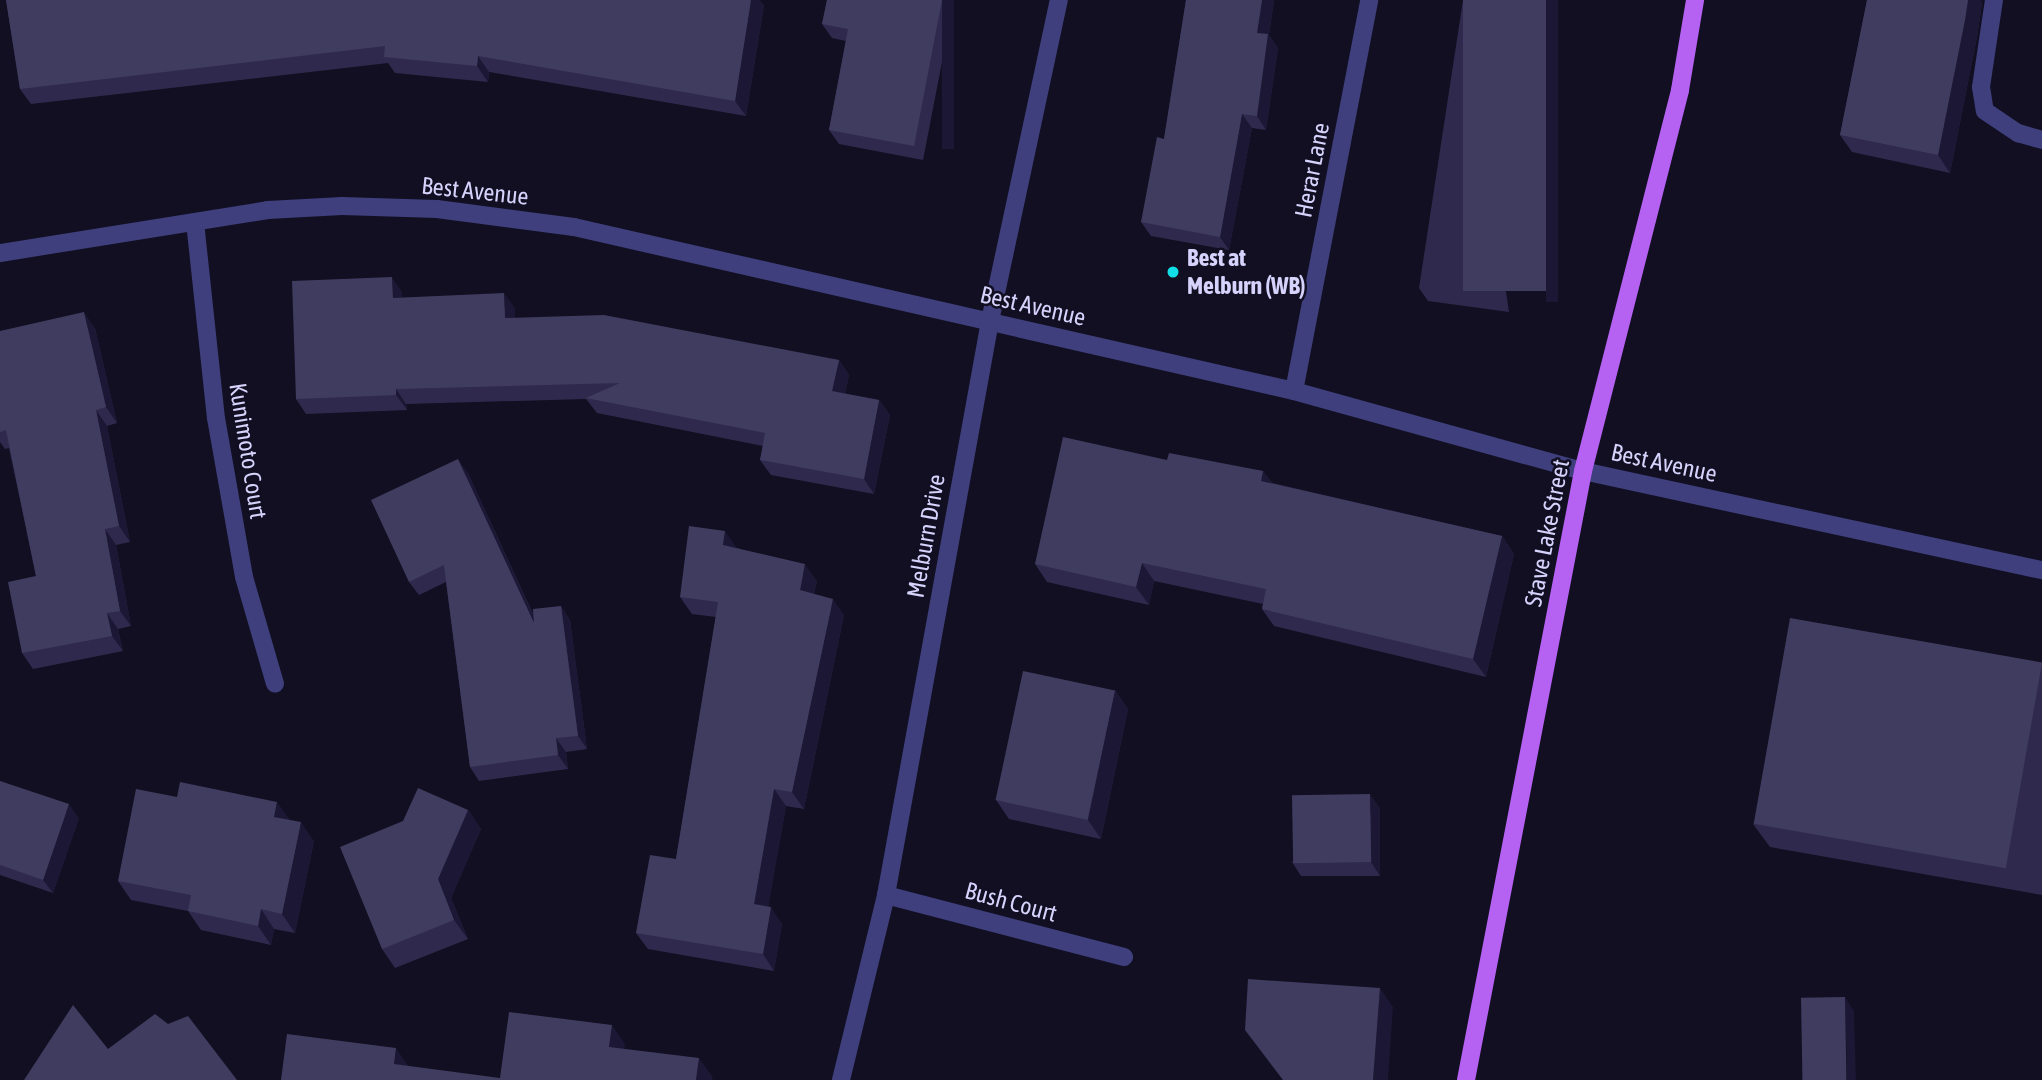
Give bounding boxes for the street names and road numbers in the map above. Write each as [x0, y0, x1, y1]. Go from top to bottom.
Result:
street label: Herar Lane [1289, 120, 1335, 220]
street label: Best Avenue [420, 171, 530, 211]
street label: Best Avenue [977, 280, 1089, 332]
street label: Kunimoto Court [223, 381, 273, 521]
street label: Best Avenue [1608, 438, 1720, 488]
street label: Stave Lake Street [1519, 457, 1575, 609]
street label: Melburn Drive [901, 472, 951, 600]
street label: Bush Court [962, 876, 1060, 928]

